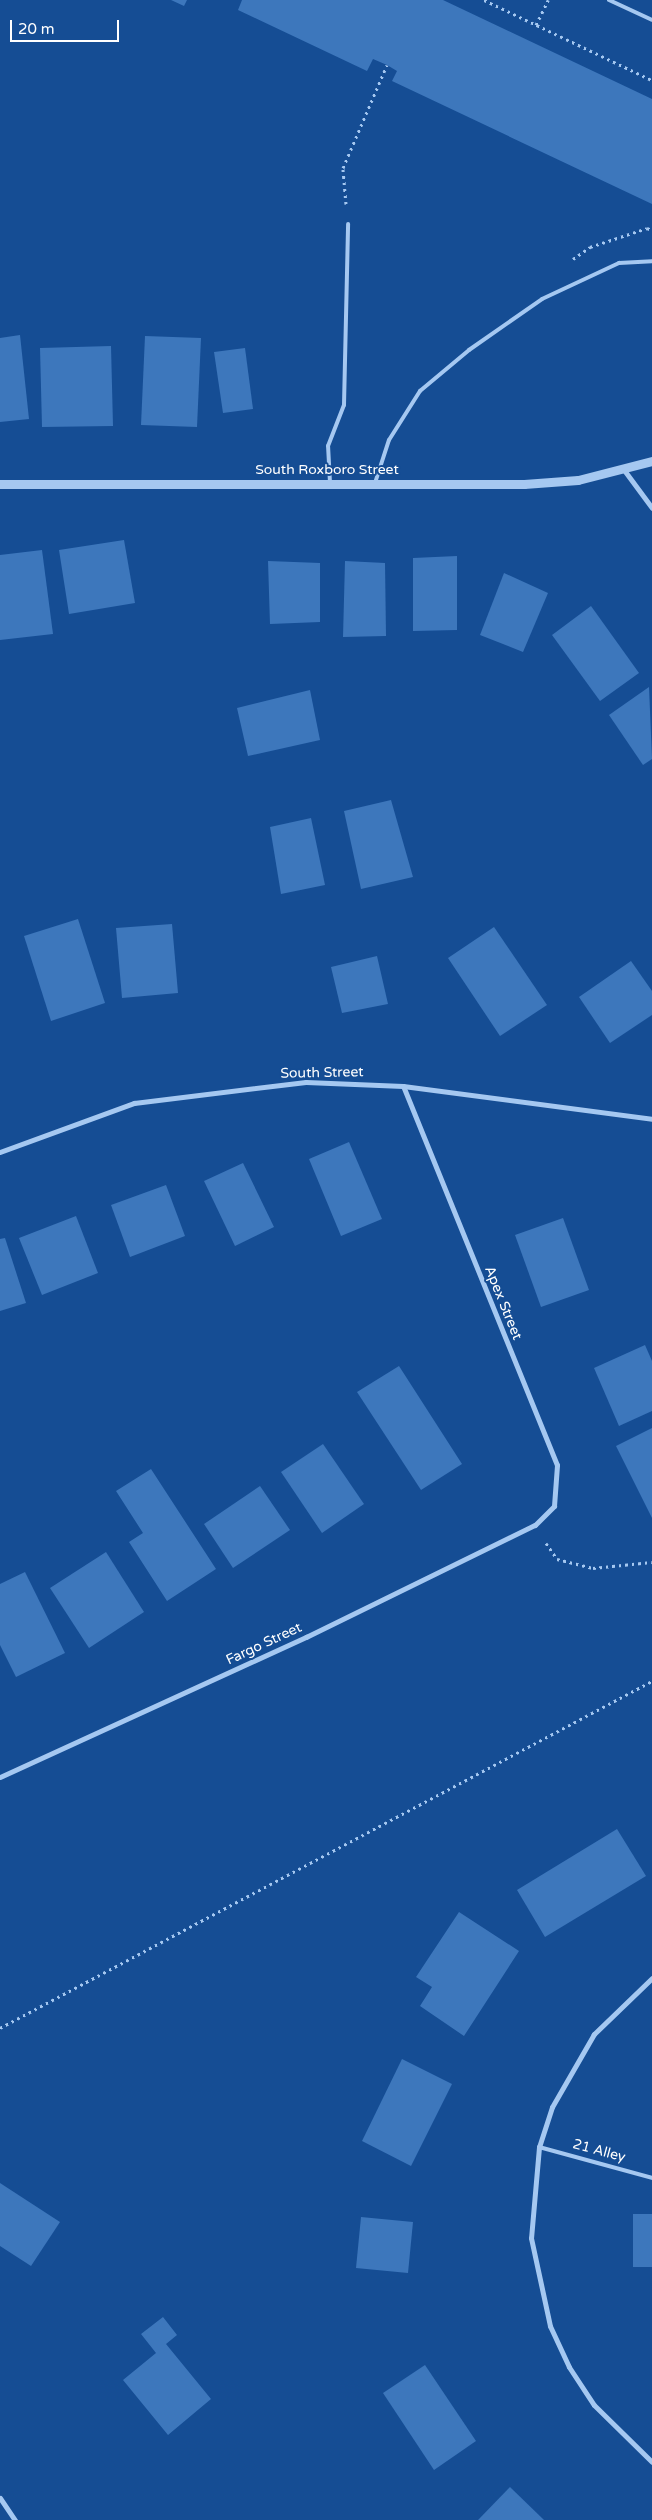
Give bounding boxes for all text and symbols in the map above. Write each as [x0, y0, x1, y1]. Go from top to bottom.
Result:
scale bar [12, 10, 121, 42]
text: 20 m [18, 20, 55, 38]
street label: South Roxboro Street [255, 462, 399, 478]
street label: South Street [280, 1064, 364, 1082]
street label: Apex Street [481, 1264, 525, 1342]
street label: Fargo Street [224, 1619, 304, 1669]
street label: 21 Alley [571, 2136, 627, 2166]

